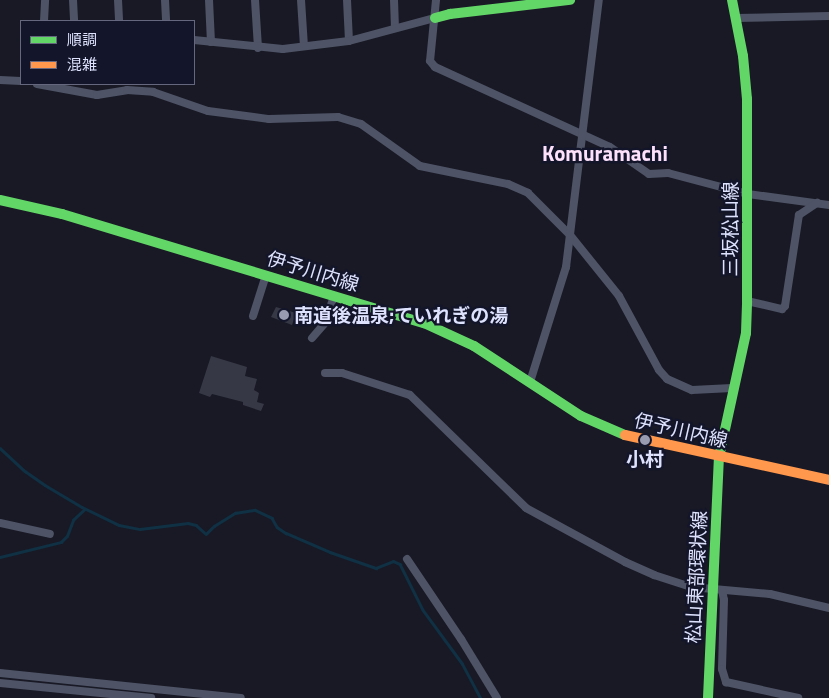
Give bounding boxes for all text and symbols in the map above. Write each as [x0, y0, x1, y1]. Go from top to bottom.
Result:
legend [20, 20, 195, 85]
text: 順調 [67, 28, 97, 51]
text: 混雑 [67, 53, 97, 76]
district label: Komuramachi [542, 140, 668, 166]
street label: 三坂松山線 [719, 182, 741, 276]
street label: 伊予川内線 [264, 246, 362, 296]
place label: 南道後温泉;ていれぎの湯 [294, 304, 508, 326]
marker: 南道後温泉;ていれぎの湯 [278, 309, 290, 321]
street label: 伊予川内線 [632, 408, 730, 452]
marker: 小村 [639, 434, 651, 446]
place label: 小村 [626, 448, 664, 470]
street label: 松山東部環状線 [681, 510, 711, 644]

